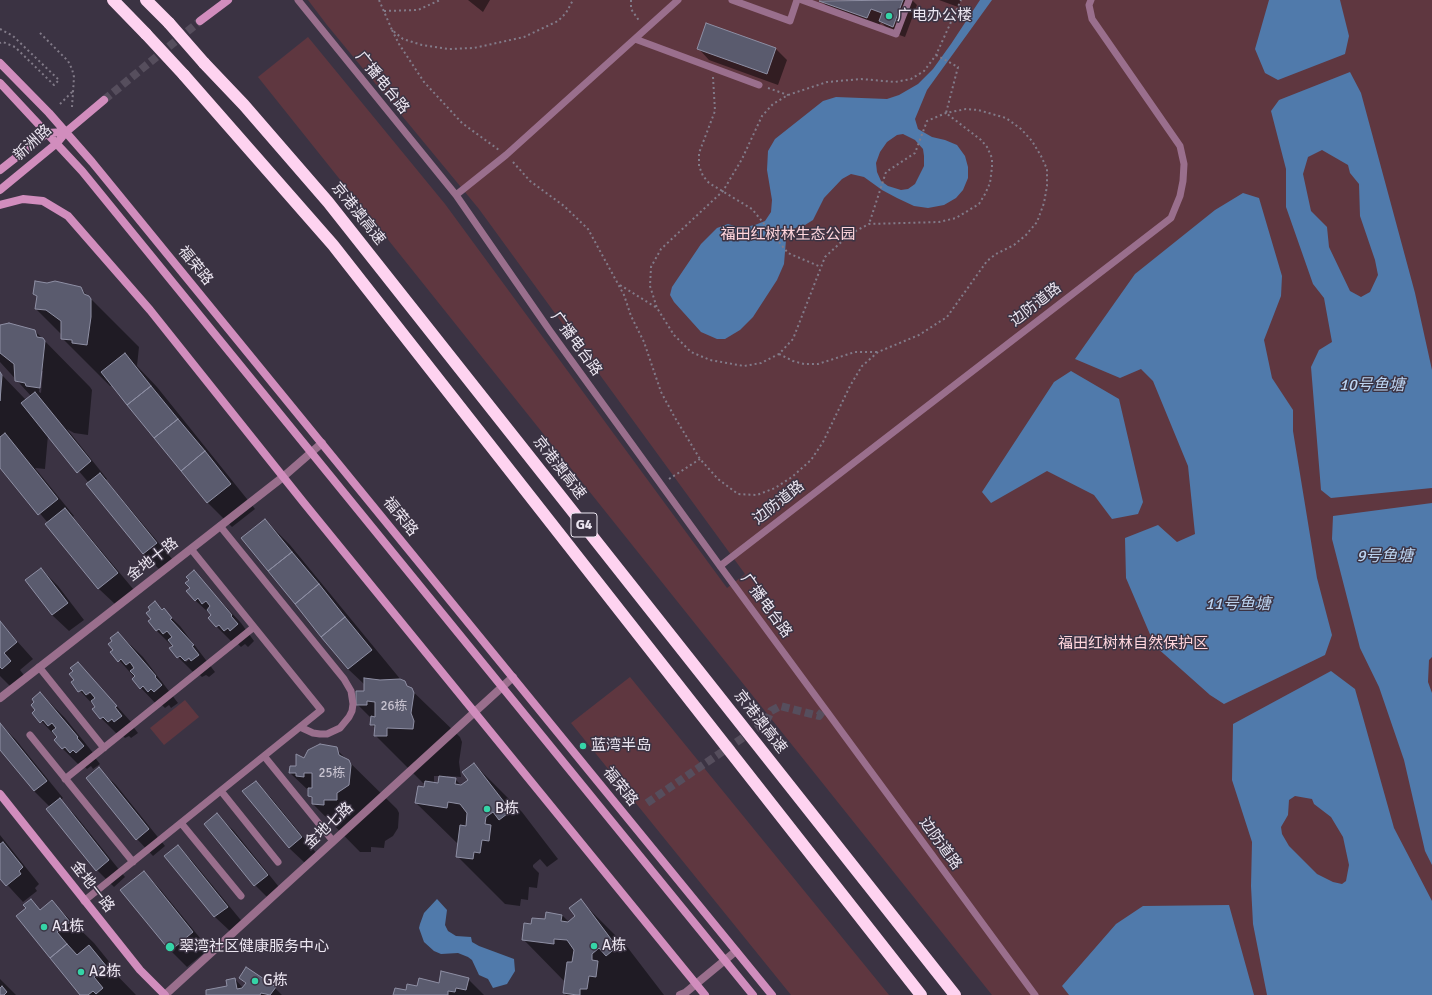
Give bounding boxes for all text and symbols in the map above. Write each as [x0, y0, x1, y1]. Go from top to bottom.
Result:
place label: 广电办公楼 [897, 7, 972, 25]
marker: 广电办公楼 [884, 11, 894, 21]
street label: 广播电台路 [351, 48, 413, 118]
street label: 新洲路 [10, 121, 56, 165]
street label: 京港澳高速 [327, 179, 389, 249]
park label: 福田红树林生态公园 [721, 226, 855, 244]
street label: 福荣路 [174, 243, 216, 289]
street label: 边防道路 [1007, 279, 1065, 331]
street label: 广播电台路 [547, 308, 605, 380]
water label: 10号鱼塘 [1339, 376, 1405, 396]
street label: 京港澳高速 [529, 433, 589, 503]
street label: 边防道路 [750, 477, 808, 529]
street label: 福荣路 [379, 494, 421, 540]
road number: G4 [571, 513, 597, 537]
street label: 金地十路 [124, 534, 182, 586]
water label: 9号鱼塘 [1357, 547, 1413, 567]
street label: 广播电台路 [737, 570, 795, 642]
water label: 11号鱼塘 [1205, 595, 1271, 615]
park label: 福田红树林自然保护区 [1058, 635, 1208, 653]
street label: 京港澳高速 [730, 687, 790, 757]
house number: 26栋 [380, 699, 408, 715]
place label: 蓝湾半岛 [591, 737, 651, 755]
marker: 蓝湾半岛 [578, 741, 588, 751]
street label: 福荣路 [599, 764, 641, 810]
house number: 25栋 [318, 766, 346, 782]
street label: 金地七路 [301, 799, 357, 853]
place label: B栋 [495, 800, 519, 818]
marker: B栋 [482, 804, 492, 814]
street label: 边防道路 [915, 814, 965, 874]
street label: 金地一路 [66, 858, 118, 916]
place label: A1栋 [52, 918, 84, 936]
marker: A1栋 [39, 922, 49, 932]
place label: A栋 [602, 937, 626, 955]
place label: 翠湾社区健康服务中心 [179, 938, 329, 956]
marker: 翠湾社区健康服务中心 [164, 941, 176, 953]
marker: A栋 [589, 941, 599, 951]
place label: A2栋 [89, 963, 121, 981]
marker: A2栋 [76, 967, 86, 977]
place label: G栋 [263, 972, 288, 990]
marker: G栋 [250, 976, 260, 986]

